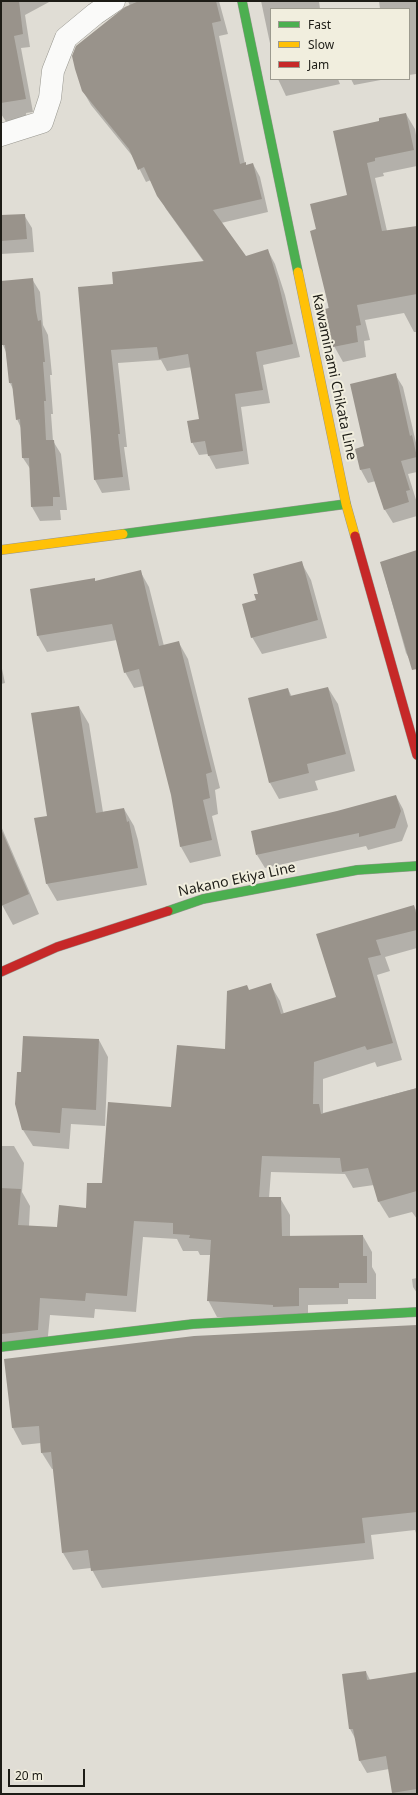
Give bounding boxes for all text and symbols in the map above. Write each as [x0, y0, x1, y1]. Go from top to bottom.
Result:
legend [270, 8, 410, 80]
text: Fast [308, 16, 331, 33]
text: Slow [308, 36, 334, 53]
text: Jam [308, 56, 329, 73]
street label: Kawaminami Chikata Line [308, 292, 360, 462]
street label: Nakano Ekiya Line [177, 859, 297, 901]
scale bar [10, 1761, 87, 1787]
text: 20 m [15, 1767, 43, 1784]

